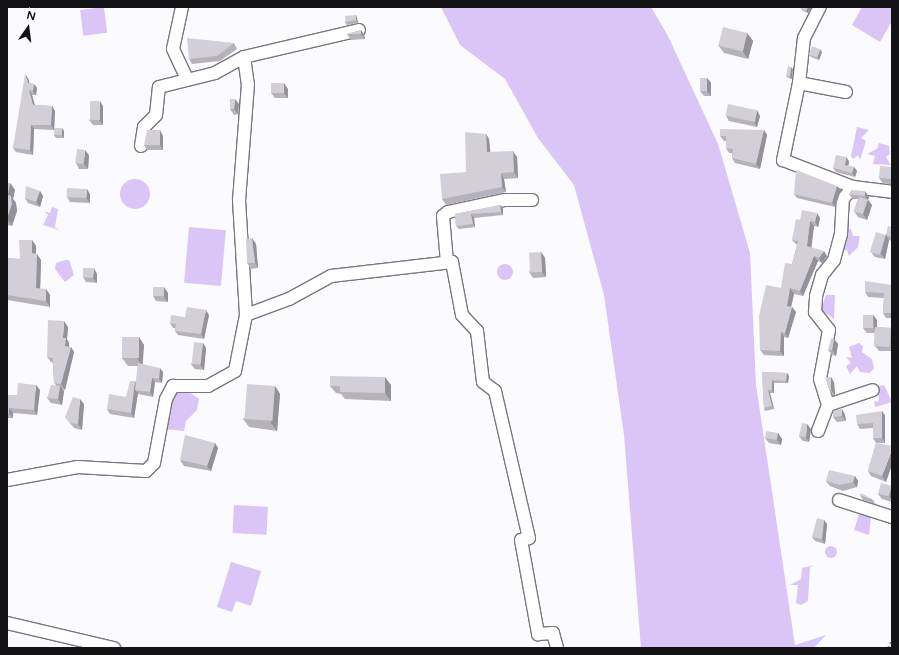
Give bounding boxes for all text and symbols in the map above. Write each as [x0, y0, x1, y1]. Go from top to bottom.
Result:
north arrow [8, 8, 48, 48]
text: N [25, 8, 37, 23]

